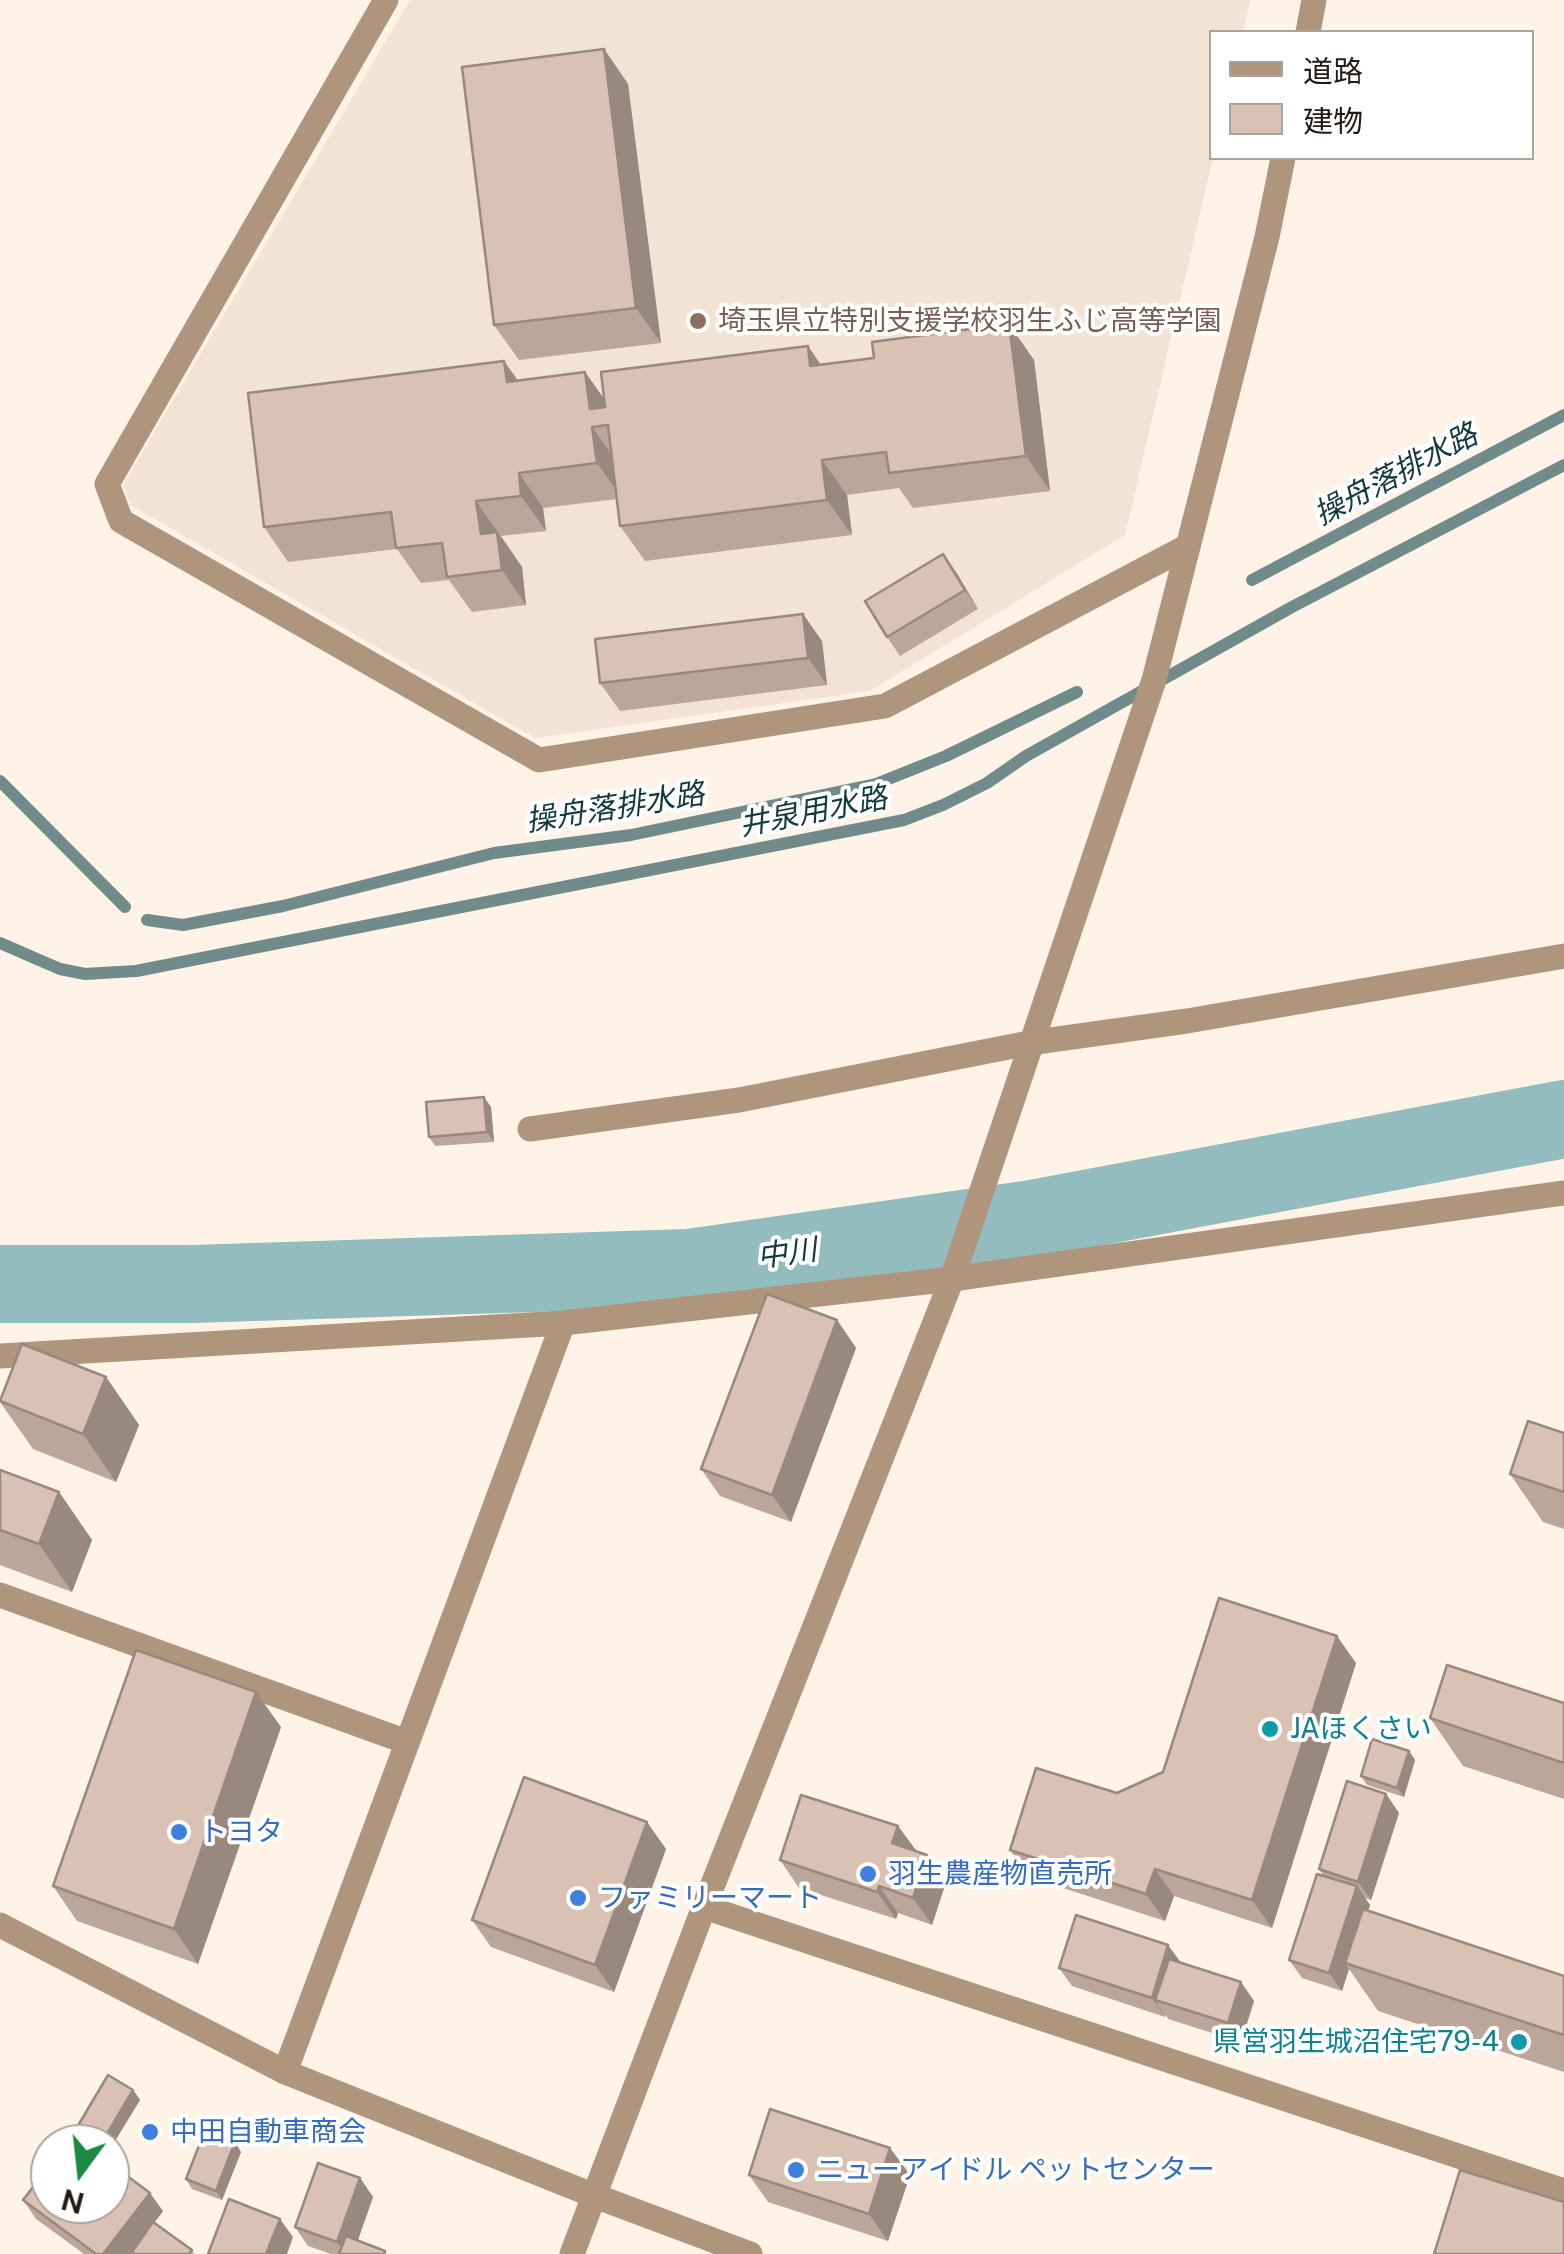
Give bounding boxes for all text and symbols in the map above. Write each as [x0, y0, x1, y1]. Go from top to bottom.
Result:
legend [1209, 30, 1534, 160]
text: 道路 [1303, 53, 1363, 89]
text: 建物 [1303, 103, 1363, 139]
place label: 埼玉県立特別支援学校羽生ふじ高等学園 [718, 304, 1222, 338]
marker: 埼玉県立特別支援学校羽生ふじ高等学園 [687, 310, 709, 332]
water label: 操舟落排水路 [1308, 417, 1484, 533]
water label: 操舟落排水路 [523, 776, 707, 840]
water label: 井泉用水路 [736, 780, 890, 844]
water label: 中川 [755, 1232, 819, 1276]
place label: JAほくさい [1290, 1712, 1432, 1746]
marker: JAほくさい [1259, 1718, 1281, 1740]
place label: トヨタ [199, 1815, 283, 1849]
marker: トヨタ [168, 1821, 190, 1843]
place label: 羽生農産物直売所 [888, 1857, 1112, 1891]
marker: 羽生農産物直売所 [857, 1863, 879, 1885]
place label: ファミリーマート [598, 1881, 822, 1915]
marker: ファミリーマート [567, 1887, 589, 1909]
place label: 県営羽生城沼住宅79-4 [1213, 2025, 1499, 2059]
marker: 県営羽生城沼住宅79-4 [1508, 2031, 1530, 2053]
place label: 中田自動車商会 [170, 2115, 366, 2149]
marker: 中田自動車商会 [139, 2121, 161, 2143]
north arrow [30, 2124, 130, 2224]
place label: ニューアイドル ペットセンター [816, 2153, 1215, 2187]
marker: ニューアイドル ペットセンター [785, 2159, 807, 2181]
text: N [58, 2183, 87, 2220]

